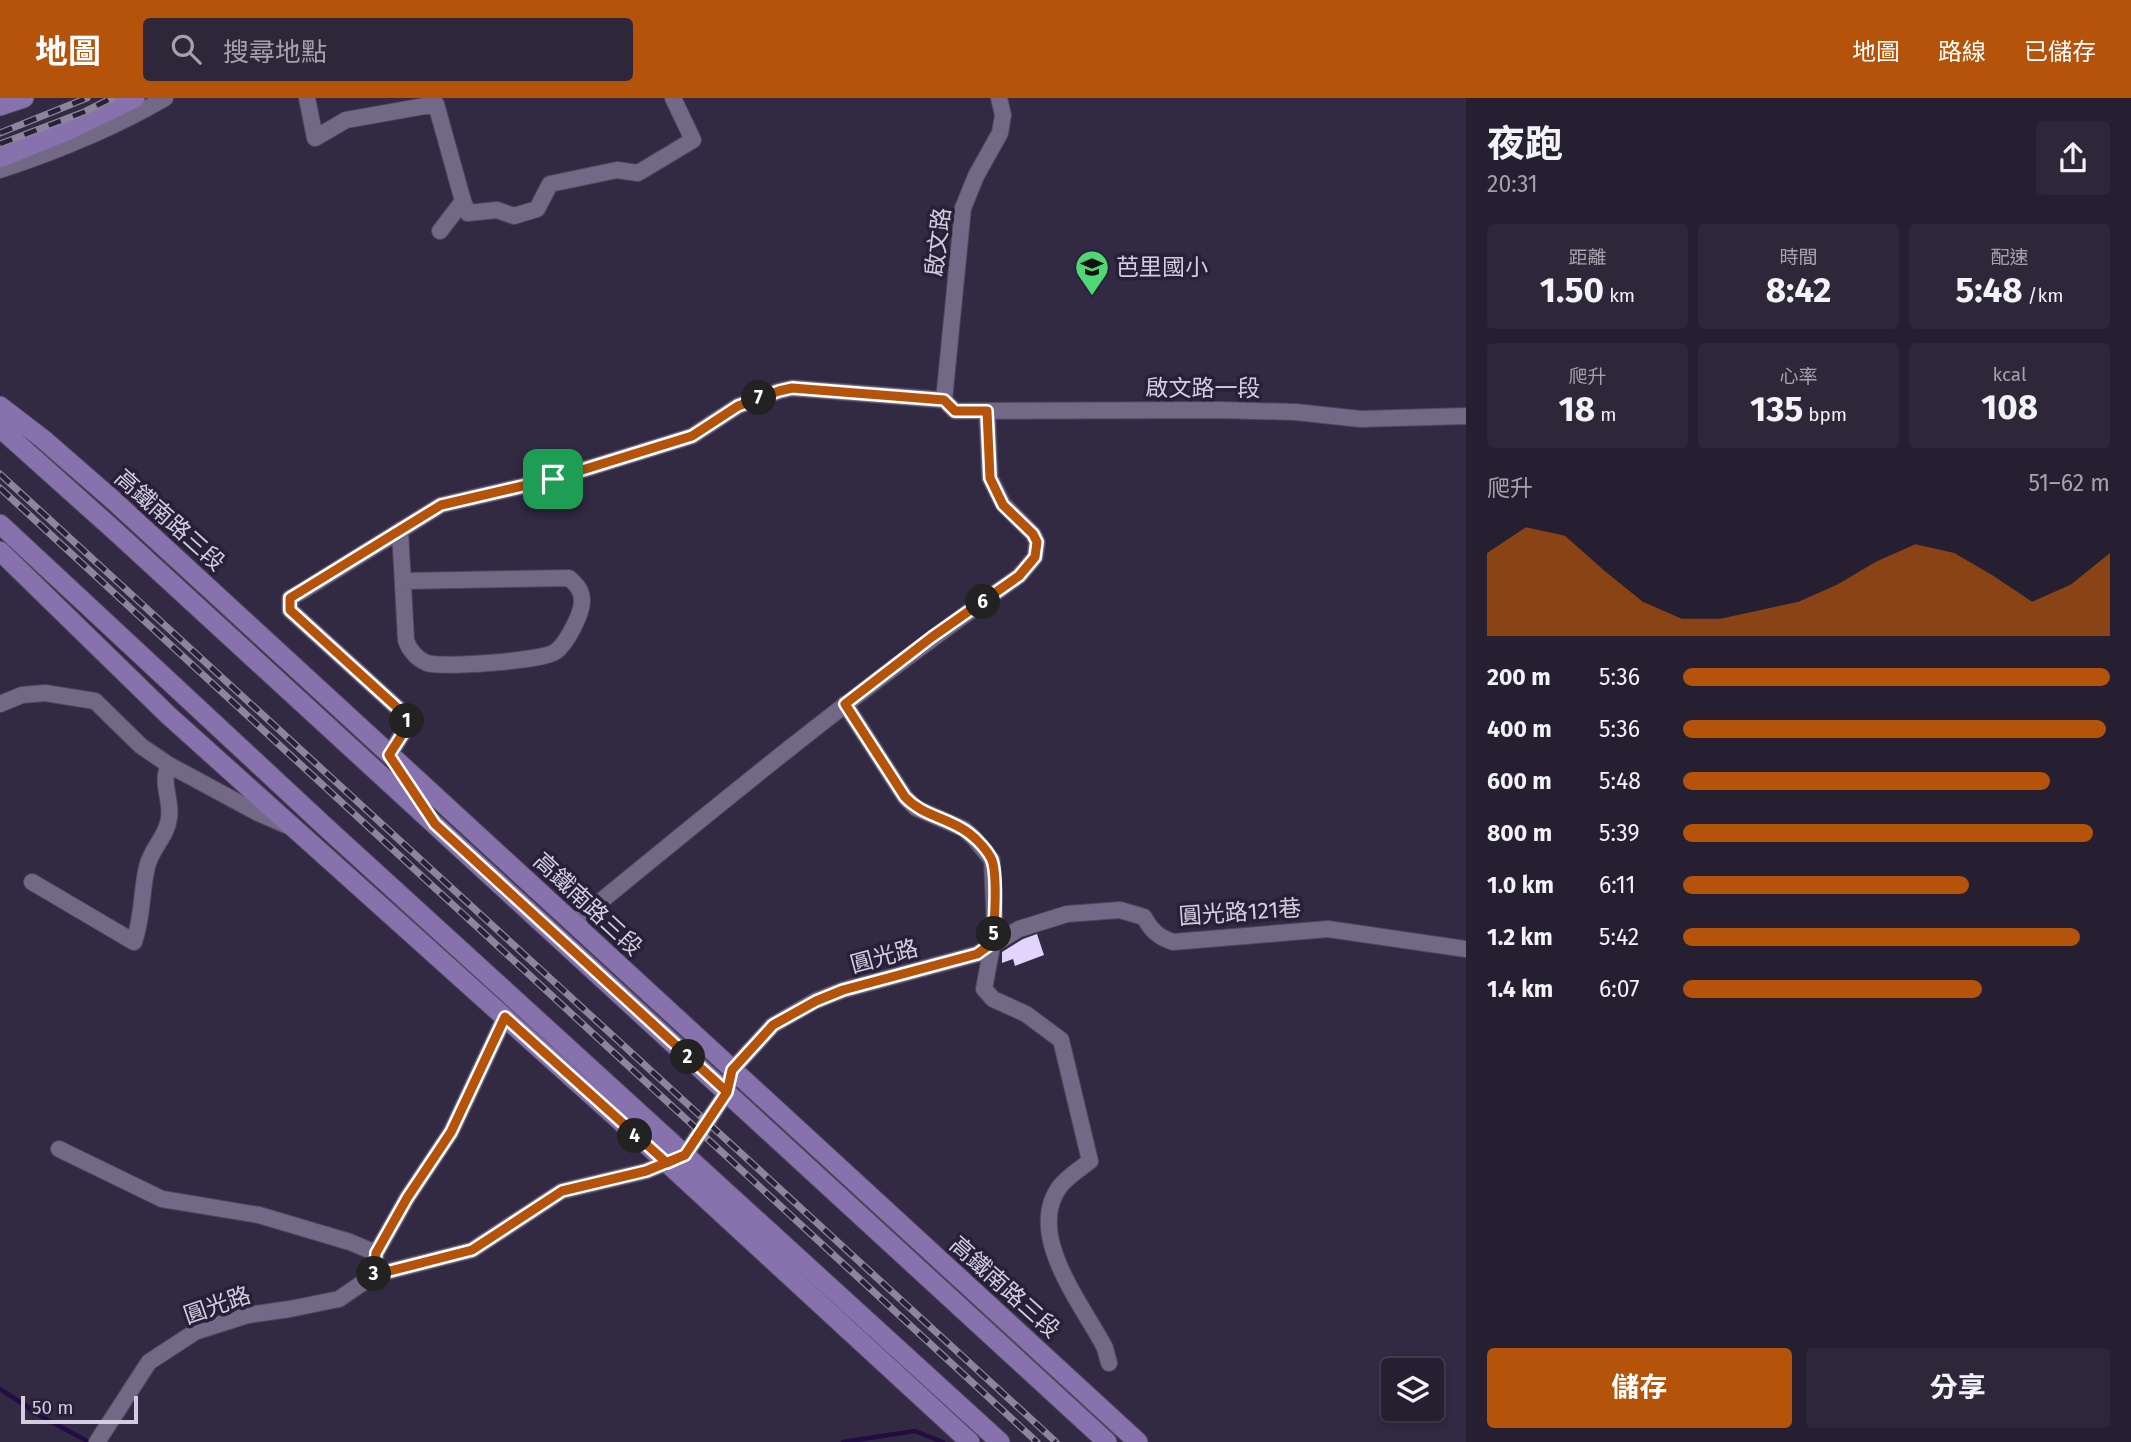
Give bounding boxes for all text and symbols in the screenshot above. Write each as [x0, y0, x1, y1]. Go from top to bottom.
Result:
search box [143, 18, 633, 81]
icon: search [167, 30, 205, 68]
text: 地圖 [35, 32, 101, 72]
text: 搜尋地點 [223, 37, 327, 68]
text: 地圖 [1852, 38, 1900, 66]
text: 路線 [1938, 38, 1986, 66]
text: 已儲存 [2024, 38, 2096, 66]
text: 夜跑 [1487, 121, 1563, 167]
button: share [2036, 121, 2110, 195]
text: 20:31 [1487, 170, 1538, 198]
street label: 啟文路 [920, 206, 956, 278]
text: 距離 [1568, 246, 1607, 269]
text: 時間 [1779, 246, 1818, 269]
text: 配速 [1990, 246, 2029, 269]
school or university icon: 芭里國小 [1073, 248, 1111, 297]
place label: 芭里國小 [1116, 253, 1208, 281]
text: 1.50 [1540, 269, 1604, 311]
text: 8:42 [1766, 269, 1831, 311]
text: 5:48 [1955, 269, 2023, 311]
text: km [1604, 284, 1635, 307]
text: /km [2023, 284, 2064, 307]
text: kcal [1992, 363, 2027, 386]
text: 爬升 [1568, 365, 1607, 388]
text: 心率 [1779, 365, 1818, 388]
street label: 啟文路一段 [1146, 374, 1261, 402]
pin: 7 [742, 380, 776, 416]
text: 7 [754, 386, 763, 409]
text: 108 [1981, 386, 2038, 428]
text: 18 [1559, 388, 1595, 430]
text: 135 [1750, 388, 1803, 430]
text: m [1595, 403, 1616, 426]
text: bpm [1803, 403, 1847, 426]
pin [523, 449, 583, 509]
icon: arrive [534, 460, 572, 498]
street label: 高鐵南路三段 [109, 463, 231, 577]
text: 51–62 m [2029, 469, 2110, 497]
text: 爬升 [1487, 474, 1533, 502]
pin: 6 [965, 584, 1000, 620]
text: 6 [977, 590, 988, 613]
text: 200 m [1487, 663, 1551, 691]
text: 5:36 [1599, 663, 1640, 691]
pin: 1 [390, 704, 424, 738]
text: 1 [402, 709, 411, 732]
text: 400 m [1487, 715, 1552, 743]
text: 5:36 [1599, 715, 1640, 743]
text: 600 m [1487, 767, 1552, 795]
text: 5:48 [1599, 767, 1641, 795]
text: 800 m [1487, 819, 1552, 847]
text: 5:39 [1599, 819, 1640, 847]
street label: 高鐵南路三段 [528, 847, 648, 961]
text: 1.0 km [1487, 871, 1554, 899]
text: 6:11 [1599, 871, 1635, 899]
street label: 圓光路121巷 [1178, 894, 1302, 930]
pin: 5 [976, 916, 1012, 952]
text: 5 [988, 922, 999, 945]
text: 1.2 km [1487, 923, 1553, 951]
text: 5:42 [1599, 923, 1639, 951]
street label: 圓光路 [847, 934, 921, 978]
text: 1.4 km [1487, 975, 1553, 1003]
text: 6:07 [1599, 975, 1639, 1003]
pin: 2 [670, 1040, 706, 1074]
text: 2 [683, 1045, 692, 1068]
pin: 4 [618, 1118, 652, 1154]
text: 4 [629, 1124, 640, 1147]
street label: 高鐵南路三段 [944, 1230, 1066, 1344]
pin: 3 [356, 1256, 392, 1292]
text: 3 [369, 1262, 378, 1285]
street label: 圓光路 [180, 1281, 254, 1329]
button: 儲存 [1487, 1348, 1792, 1428]
button: 分享 [1806, 1348, 2110, 1428]
map controls [1381, 1358, 1444, 1421]
button: layers [1381, 1358, 1444, 1421]
scale bar [21, 1393, 138, 1425]
text: 50 m [32, 1396, 73, 1419]

